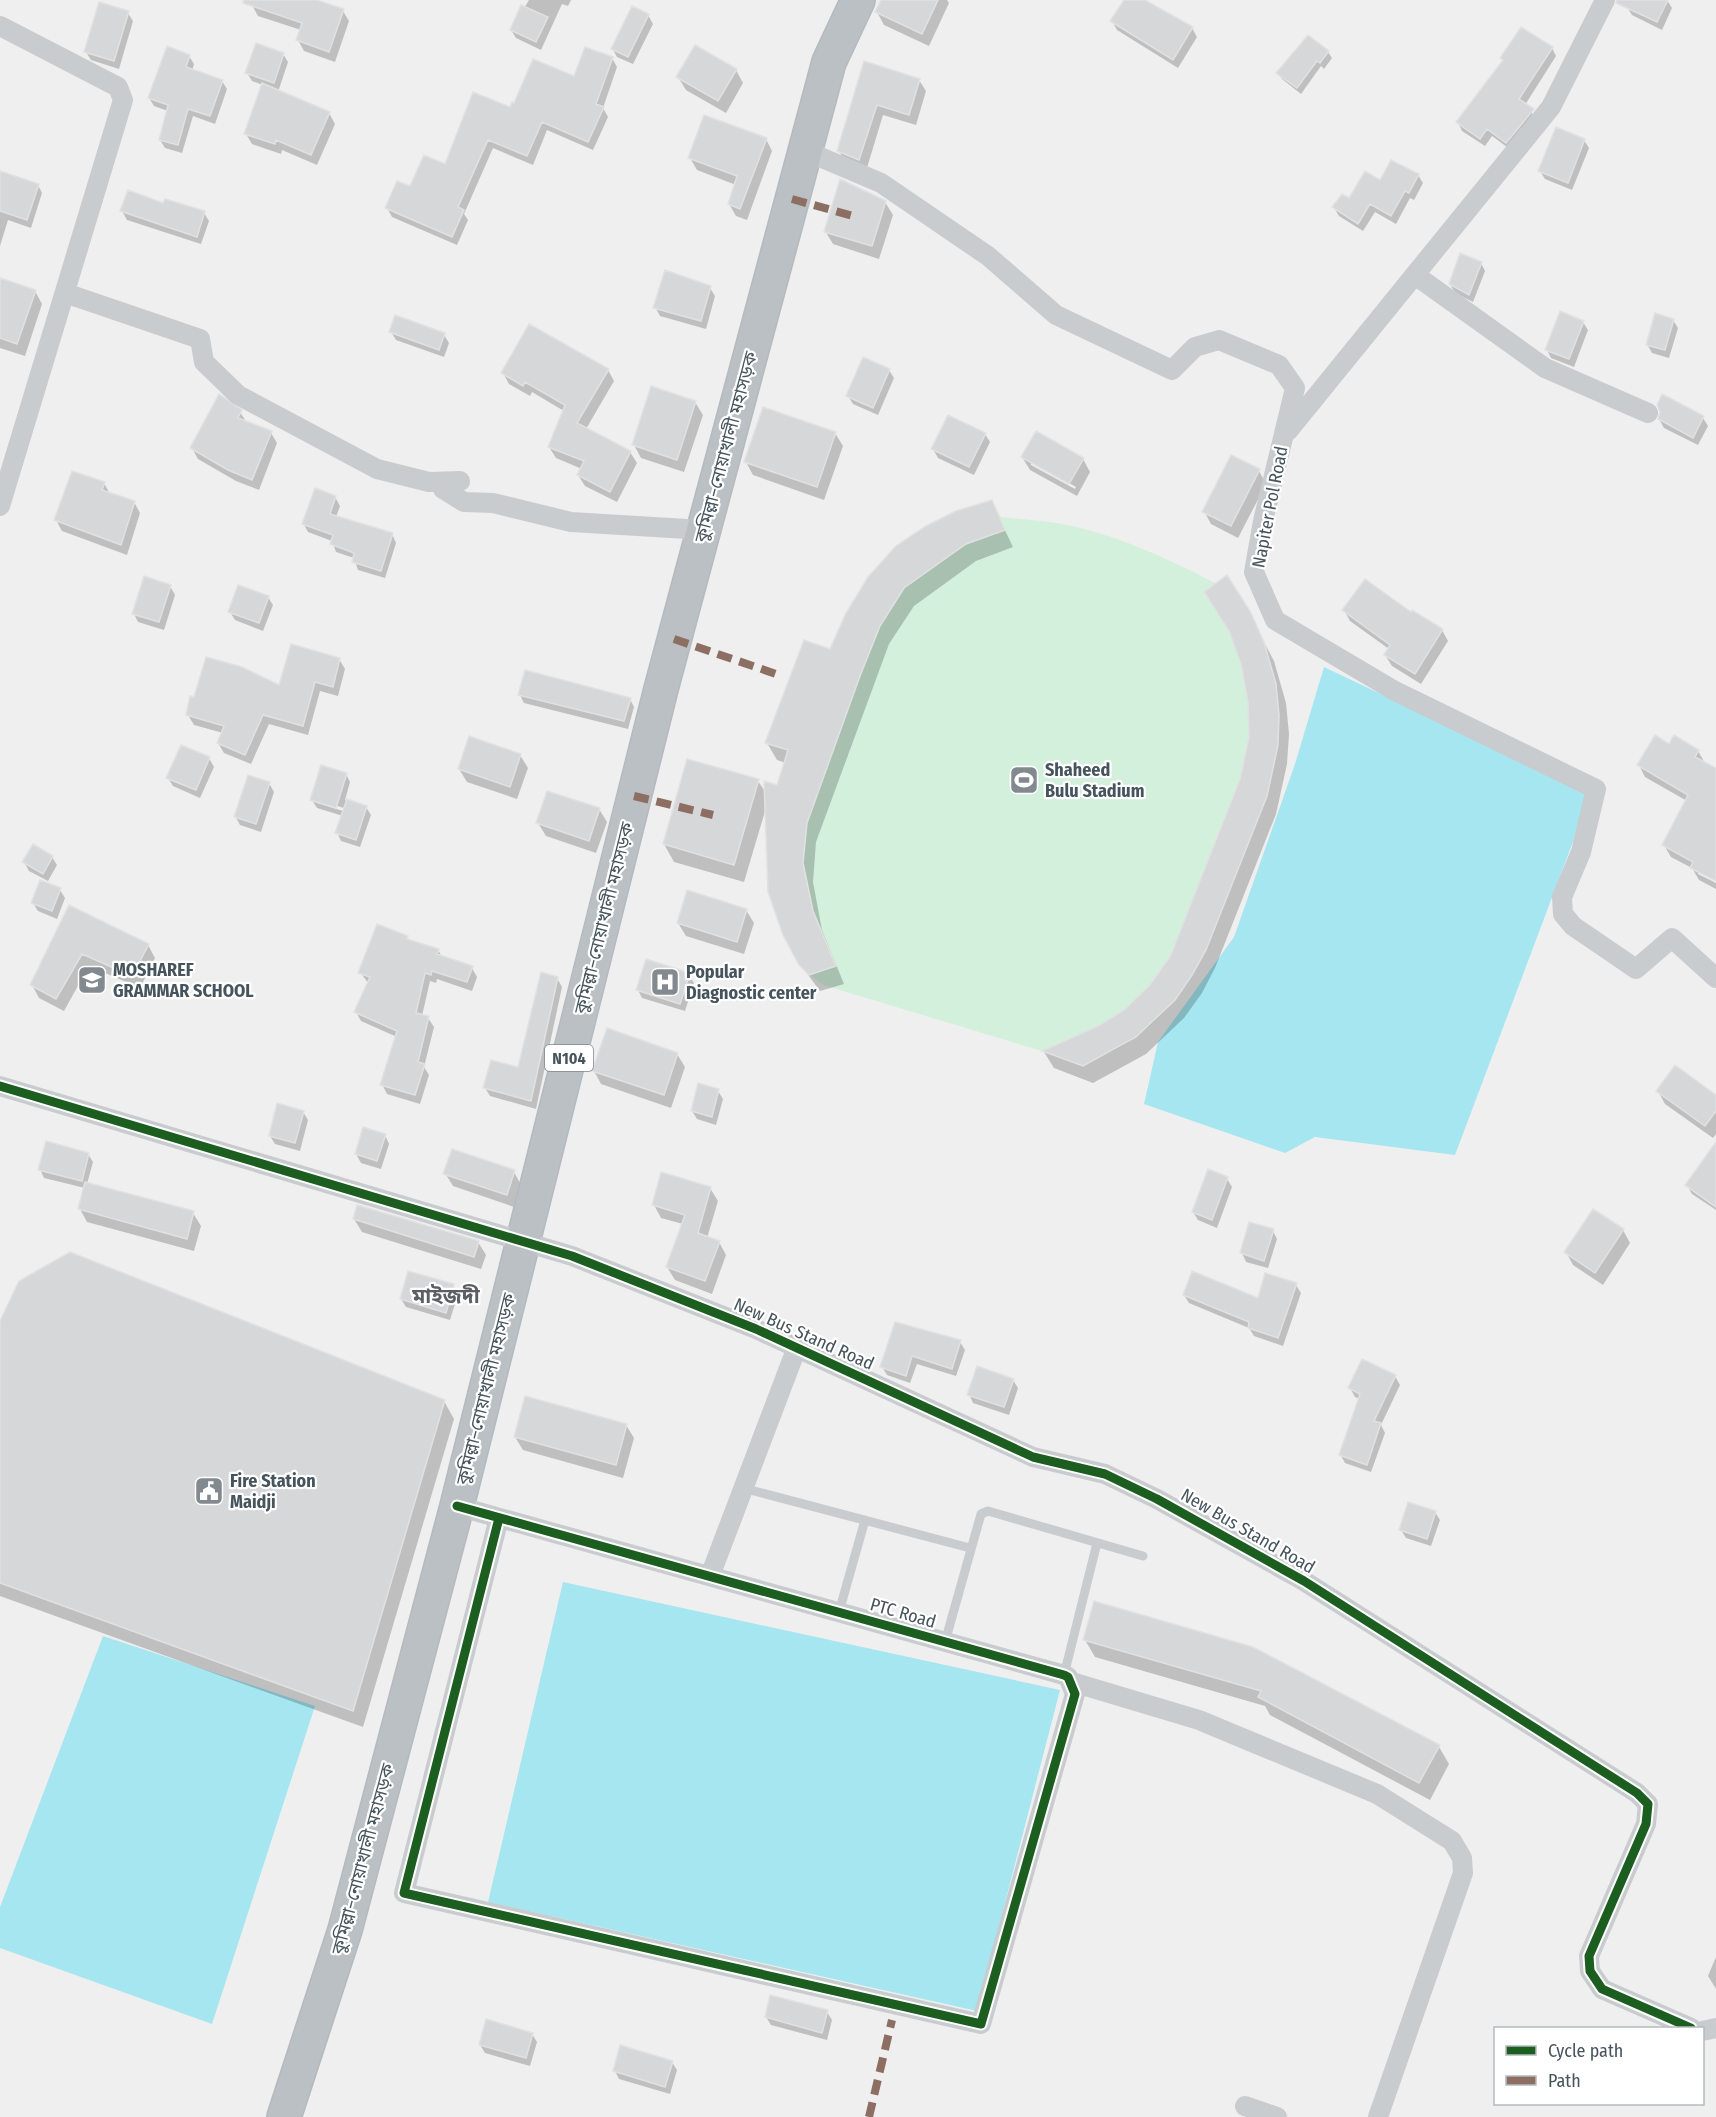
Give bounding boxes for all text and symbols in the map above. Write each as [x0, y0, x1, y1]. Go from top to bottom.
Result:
street label: কুমিল্লা–নোয়াখালী মহাসড়ক [690, 349, 762, 546]
street label: Napiter Pol Road [1247, 444, 1293, 570]
place label: Shaheed Bulu Stadium [1045, 759, 1144, 802]
sports icon: Shaheed Bulu Stadium [1008, 764, 1040, 796]
street label: কুমিল্লা–নোয়াখালী মহাসড়ক [569, 819, 639, 1017]
place label: MOSHAREF GRAMMAR SCHOOL [113, 959, 254, 1002]
place label: Popular Diagnostic center [686, 961, 817, 1004]
school or university icon: MOSHAREF GRAMMAR SCHOOL [76, 964, 108, 996]
hospital icon: Popular Diagnostic center [649, 966, 681, 998]
road number: N104 [545, 1045, 593, 1071]
district label: মাইজদী [411, 1283, 481, 1309]
street label: কুমিল্লা–নোয়াখালী মহাসড়ক [451, 1290, 521, 1488]
street label: New Bus Stand Road [730, 1293, 878, 1375]
place label: Fire Station Maidji [230, 1470, 316, 1513]
public building icon: Fire Station Maidji [193, 1475, 225, 1507]
street label: New Bus Stand Road [1177, 1484, 1319, 1578]
street label: PTC Road [868, 1593, 938, 1633]
street label: কুমিল্লা–নোয়াখালী মহাসড়ক [327, 1761, 399, 1958]
legend [1494, 2027, 1704, 2105]
text: Cycle path [1548, 2040, 1623, 2062]
text: Path [1548, 2070, 1581, 2092]

